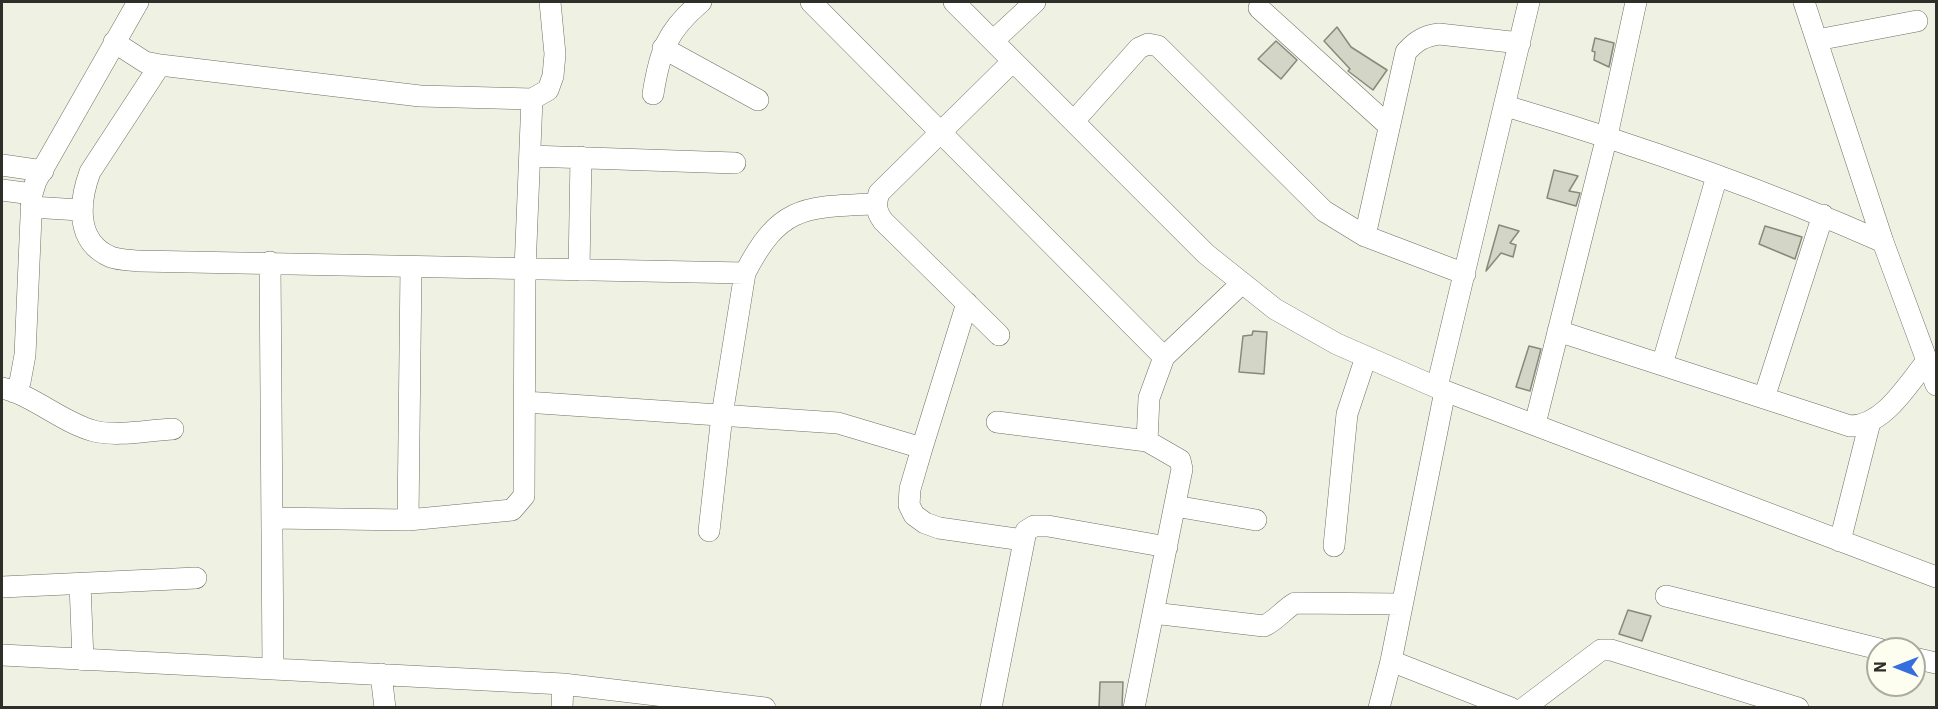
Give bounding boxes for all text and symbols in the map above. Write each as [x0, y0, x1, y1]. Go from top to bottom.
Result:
north arrow [1866, 637, 1926, 697]
text: N [1870, 661, 1890, 673]

